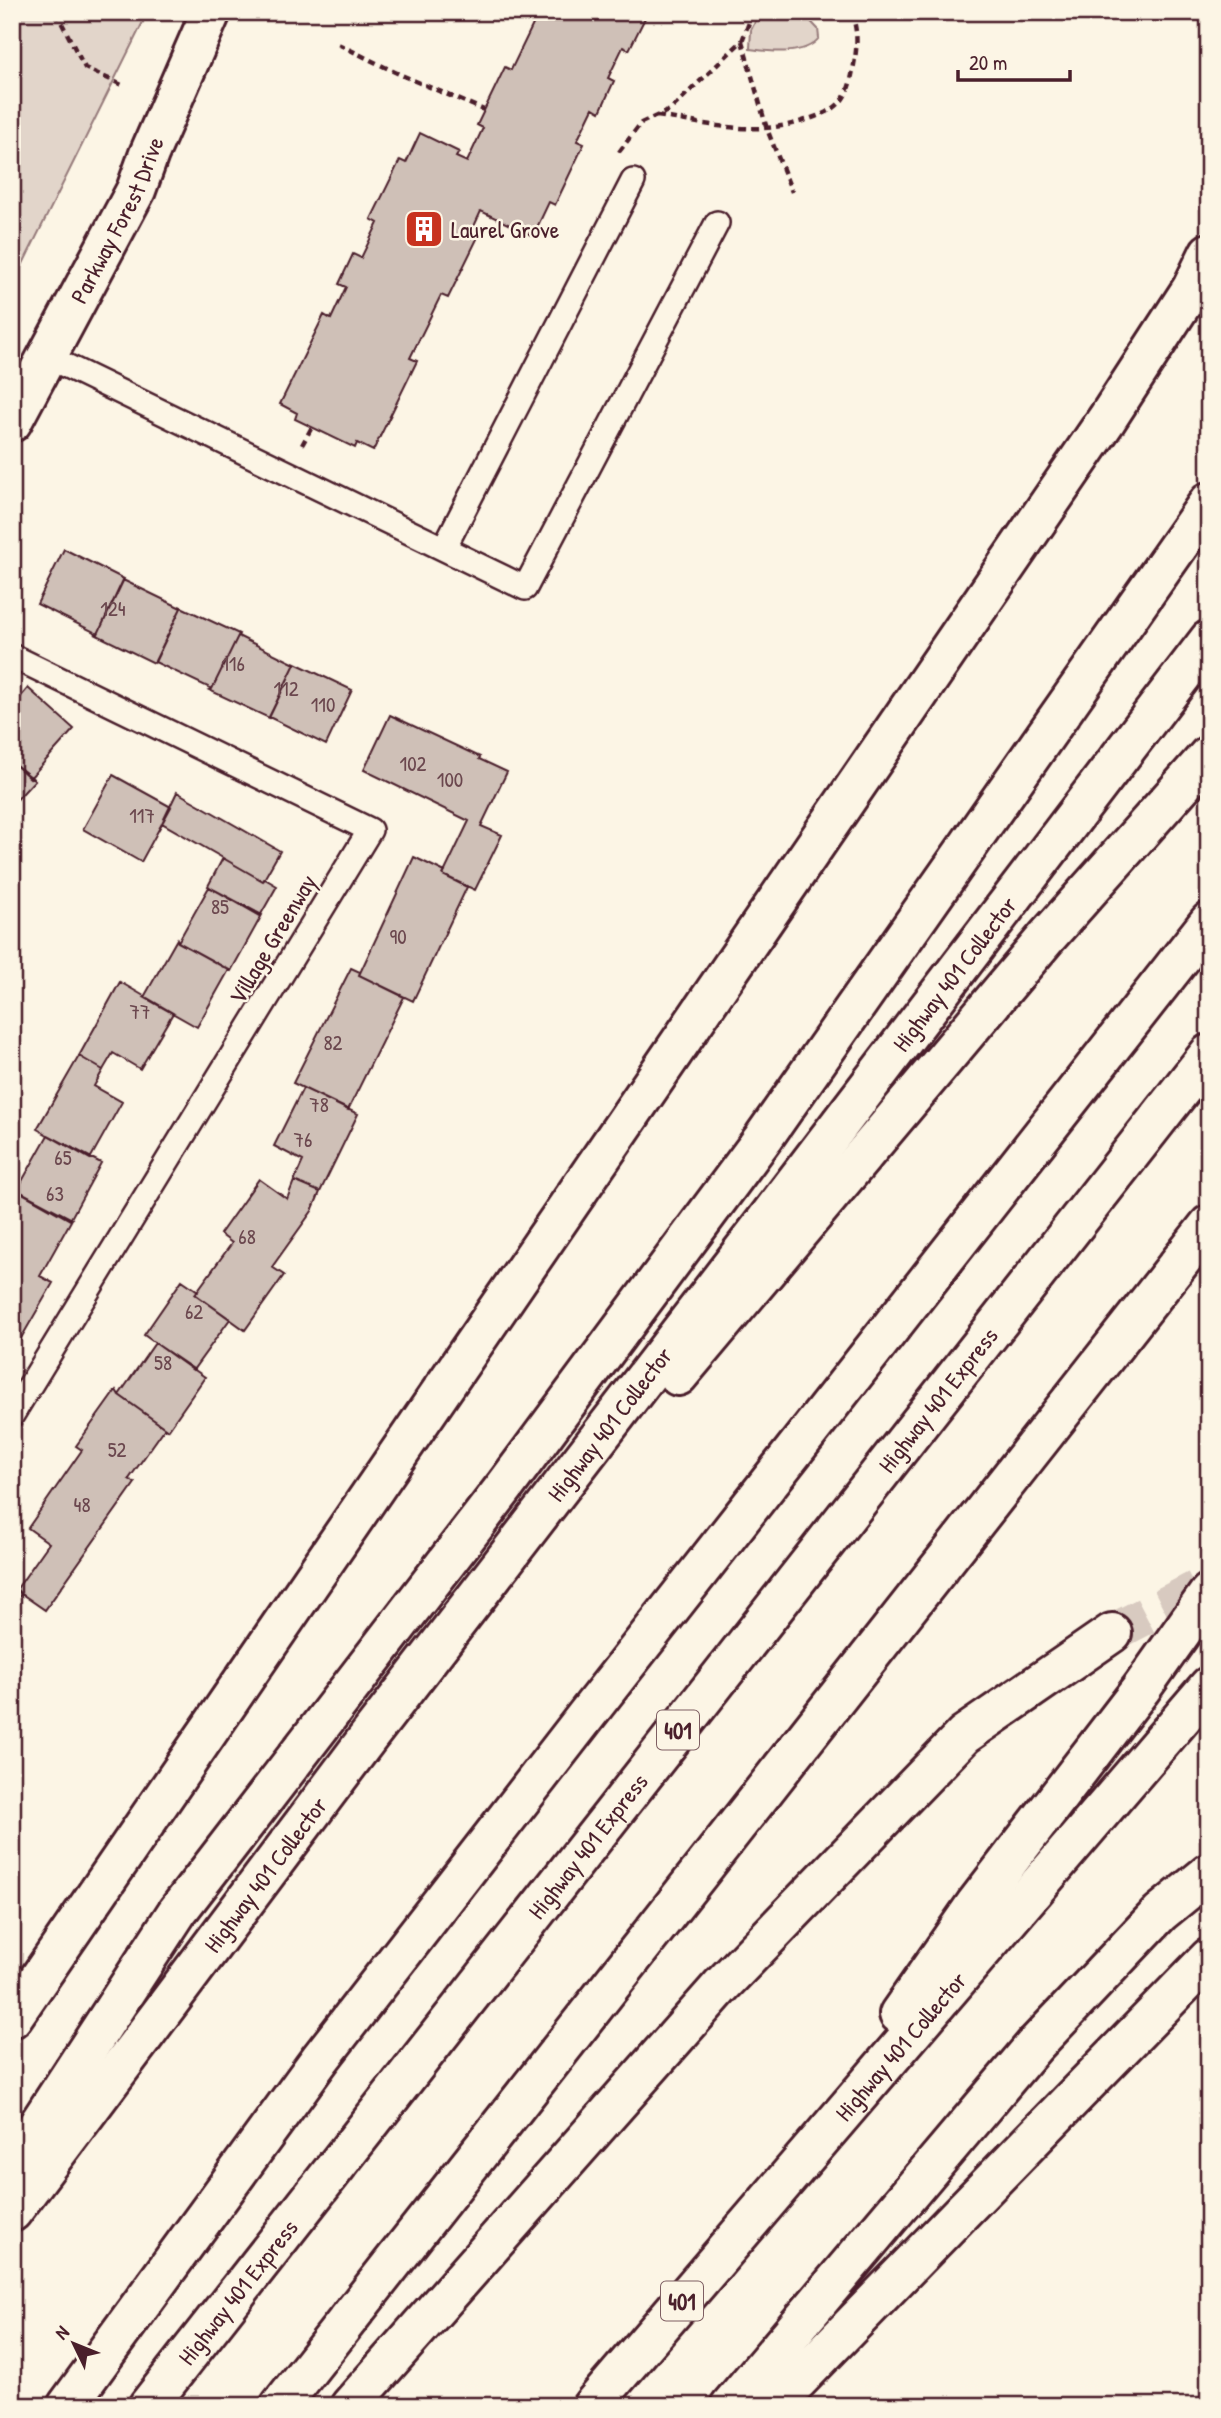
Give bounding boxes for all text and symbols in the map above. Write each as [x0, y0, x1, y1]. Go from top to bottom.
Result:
scale bar [958, 38, 1070, 82]
text: 20 m [969, 48, 1007, 77]
street label: Parkway Forest Drive [62, 131, 171, 309]
building icon: Laurel Grove [403, 208, 445, 250]
place label: Laurel Grove [451, 213, 560, 245]
house number: 124 [100, 594, 126, 623]
house number: 116 [221, 649, 245, 678]
house number: 112 [273, 674, 299, 703]
house number: 110 [311, 690, 335, 719]
house number: 102 [400, 749, 427, 778]
house number: 100 [437, 765, 463, 794]
house number: 117 [129, 801, 155, 830]
street label: Village Greenway [221, 868, 323, 1010]
street label: Highway 401 Collector [885, 890, 1024, 1058]
house number: 85 [211, 892, 229, 921]
house number: 90 [389, 922, 407, 951]
house number: 77 [130, 997, 150, 1026]
house number: 82 [324, 1028, 343, 1057]
house number: 78 [309, 1090, 329, 1119]
house number: 76 [294, 1125, 312, 1154]
house number: 65 [54, 1143, 72, 1172]
house number: 63 [46, 1179, 64, 1208]
house number: 68 [238, 1222, 256, 1251]
house number: 62 [185, 1297, 203, 1326]
street label: Highway 401 Express [870, 1320, 1005, 1479]
street label: Highway 401 Collector [540, 1340, 679, 1508]
house number: 58 [154, 1348, 172, 1377]
house number: 52 [108, 1435, 127, 1464]
house number: 48 [74, 1490, 90, 1519]
road number: 401 [657, 1710, 699, 1750]
street label: Highway 401 Express [520, 1767, 655, 1925]
street label: Highway 401 Collector [196, 1790, 334, 1959]
street label: Highway 401 Collector [827, 1965, 973, 2127]
street label: Highway 401 Express [170, 2213, 305, 2371]
road number: 401 [661, 2282, 703, 2320]
north arrow [38, 2310, 108, 2380]
text: N [49, 2320, 75, 2345]

